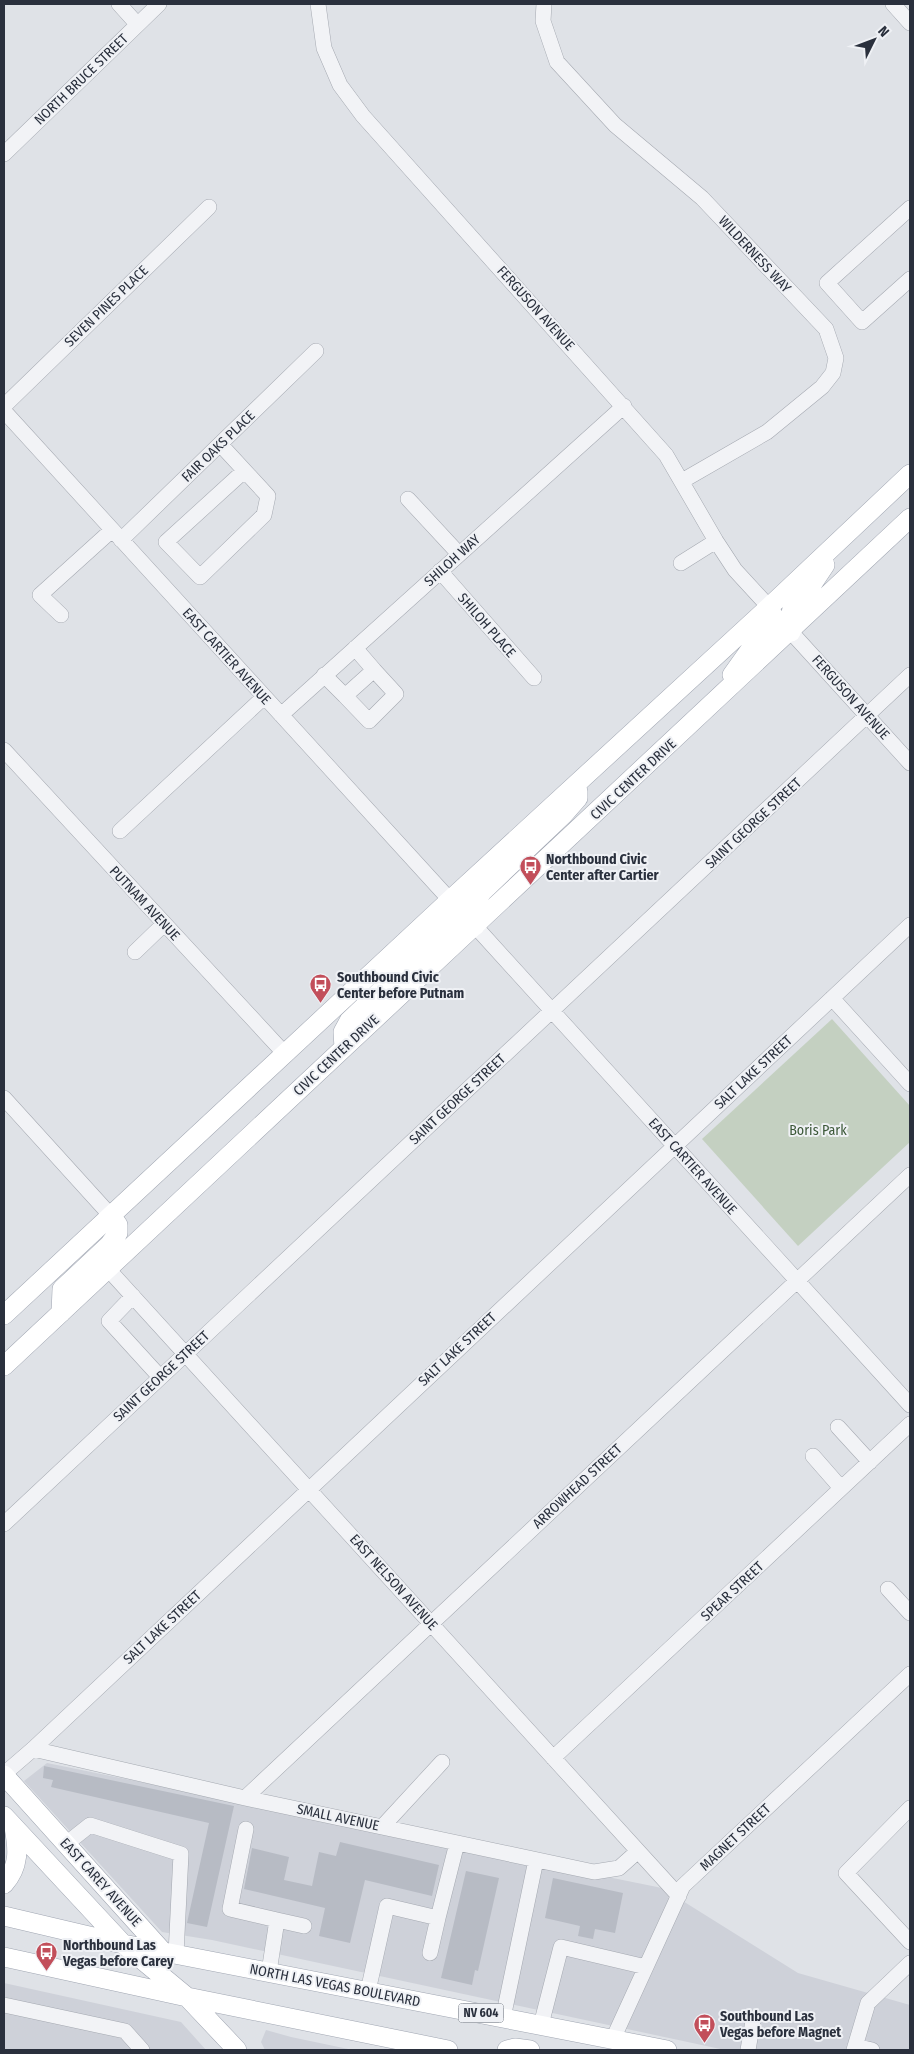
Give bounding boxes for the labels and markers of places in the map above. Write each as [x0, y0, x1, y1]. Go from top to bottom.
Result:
place label: Northbound Civic Center after Cartier [546, 851, 660, 884]
bus stop icon: Northbound Civic Center after Cartier [518, 855, 542, 886]
place label: Southbound Civic Center before Putnam [337, 969, 464, 1002]
bus stop icon: Southbound Civic Center before Putnam [309, 973, 333, 1004]
place label: Northbound Las Vegas before Carey [62, 1937, 174, 1970]
bus stop icon: Northbound Las Vegas before Carey [35, 1941, 59, 1972]
place label: Southbound Las Vegas before Magnet [719, 2008, 842, 2041]
bus stop icon: Southbound Las Vegas before Magnet [692, 2012, 716, 2043]

